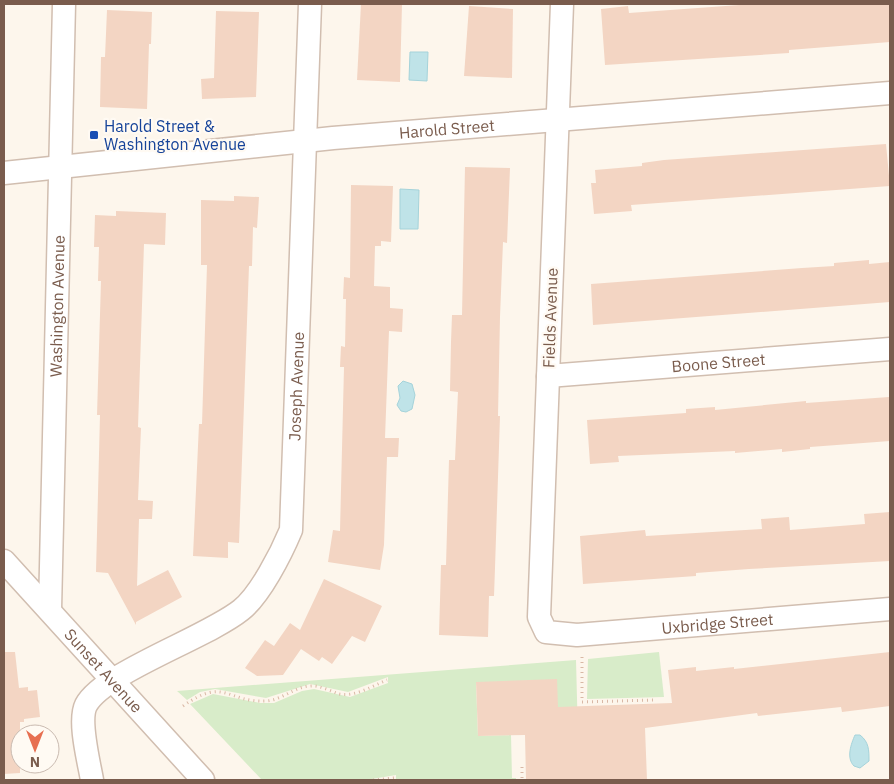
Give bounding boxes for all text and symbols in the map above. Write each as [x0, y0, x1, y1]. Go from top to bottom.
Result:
street label: Harold Street [398, 115, 495, 143]
place label: Harold Street & Washington Avenue [104, 116, 246, 154]
marker: Harold Street & Washington Avenue [88, 129, 100, 141]
street label: Washington Avenue [45, 235, 69, 377]
street label: Fields Avenue [538, 267, 562, 368]
street label: Joseph Avenue [284, 331, 308, 441]
street label: Boone Street [671, 349, 766, 376]
street label: Uxbridge Street [661, 609, 774, 638]
street label: Sunset Avenue [60, 624, 147, 717]
north arrow [10, 724, 60, 774]
text: N [30, 753, 40, 771]

